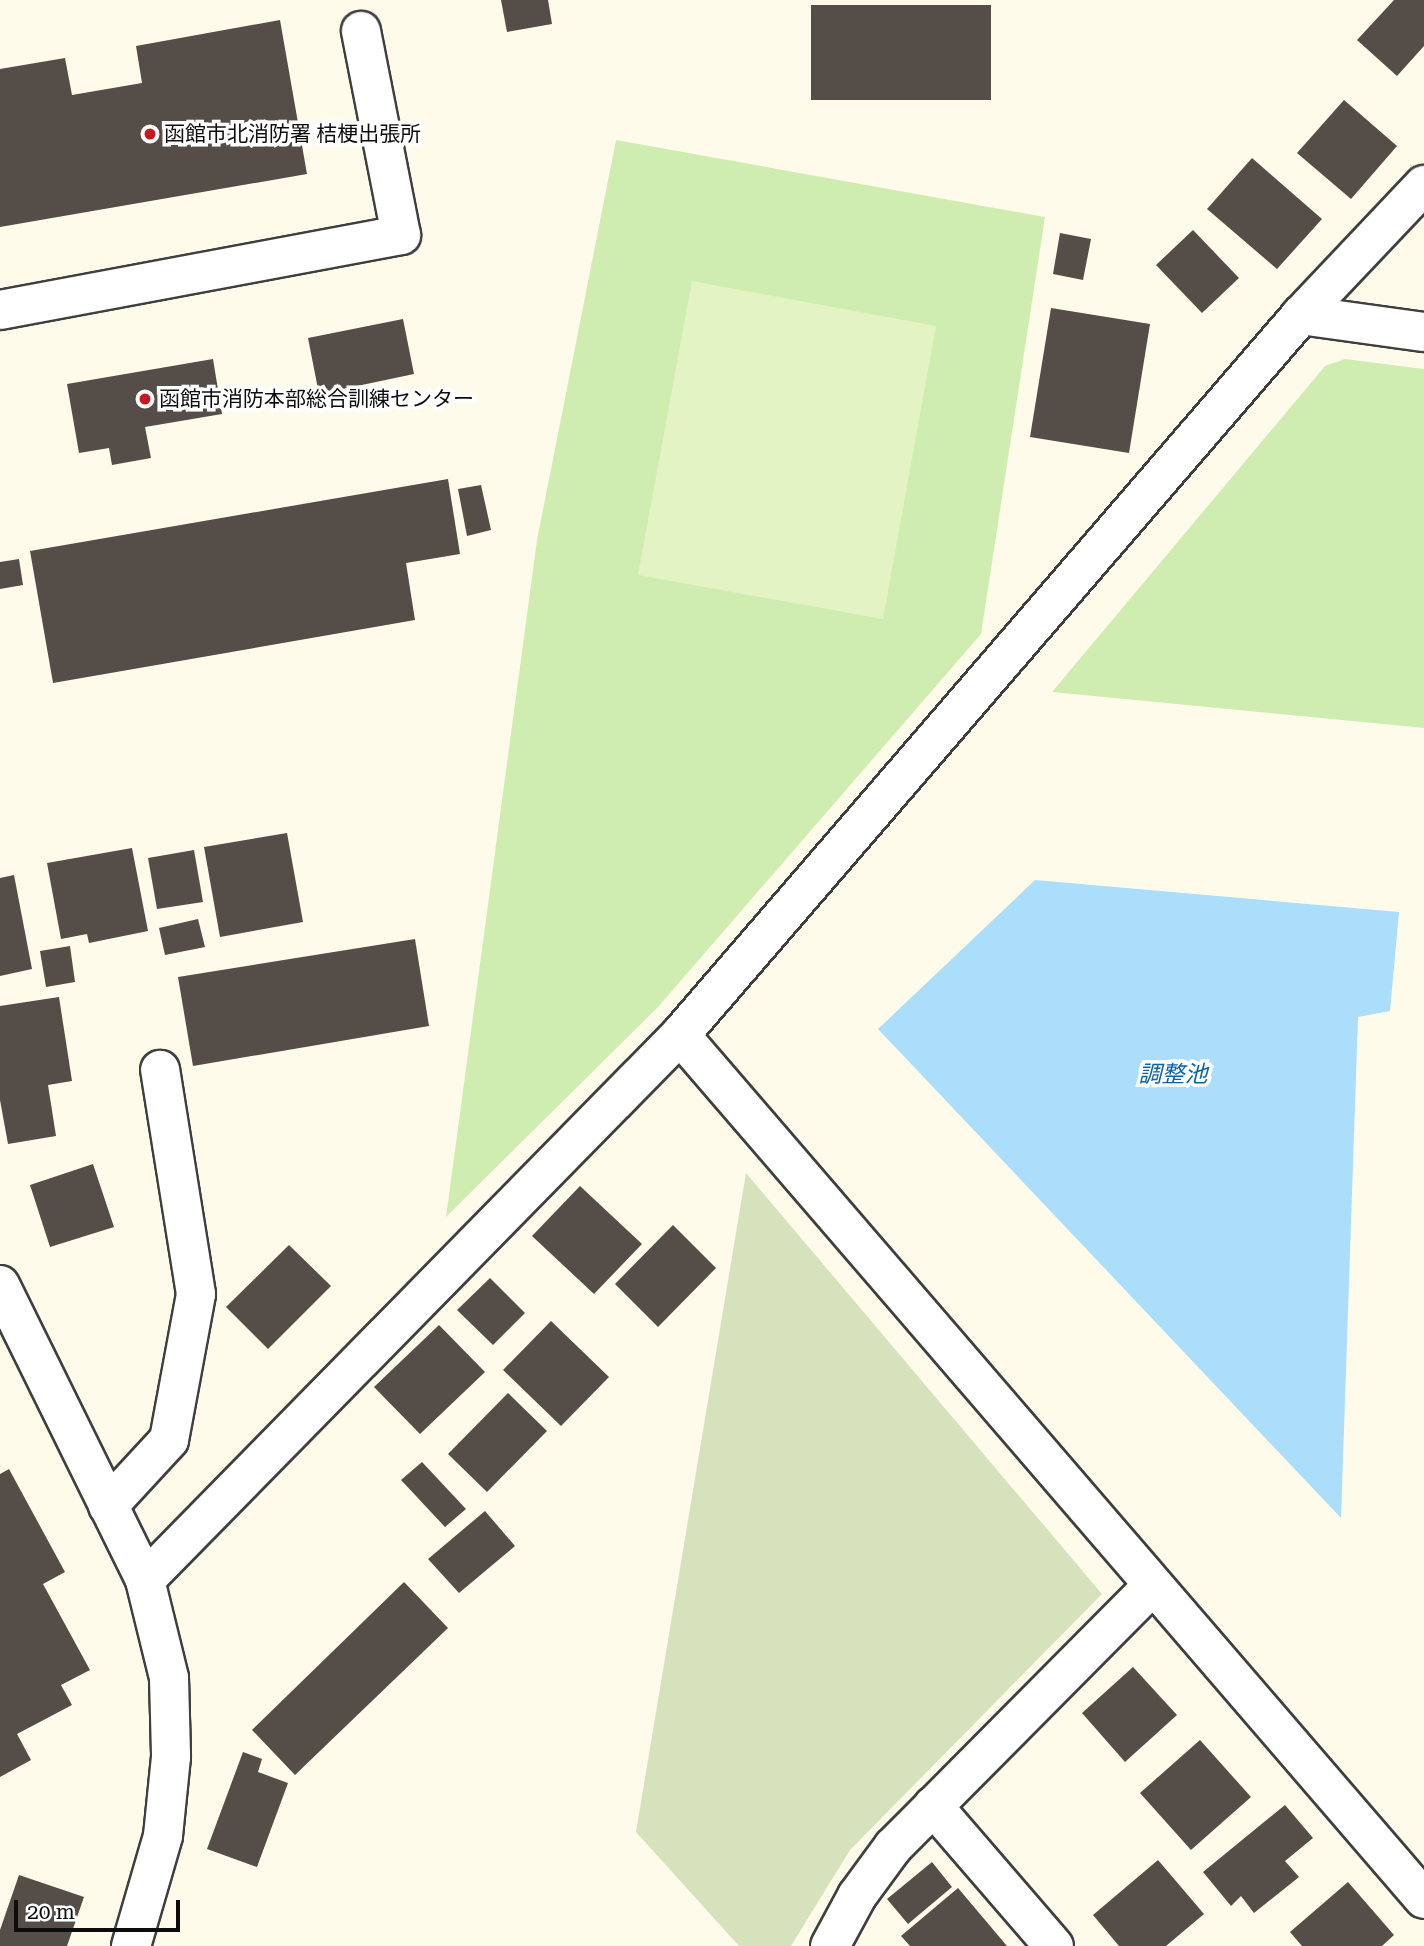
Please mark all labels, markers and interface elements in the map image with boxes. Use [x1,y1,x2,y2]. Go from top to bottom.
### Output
place label: 函館市北消防署 桔梗出張所 [164,121,421,147]
marker: 函館市北消防署 桔梗出張所 [142,126,158,142]
place label: 函館市消防本部総合訓練センター [159,386,474,412]
marker: 函館市消防本部総合訓練センター [137,391,153,407]
water label: 調整池 [1139,1061,1207,1089]
scale bar [18,1886,184,1930]
text: 20 m [27,1900,75,1924]

